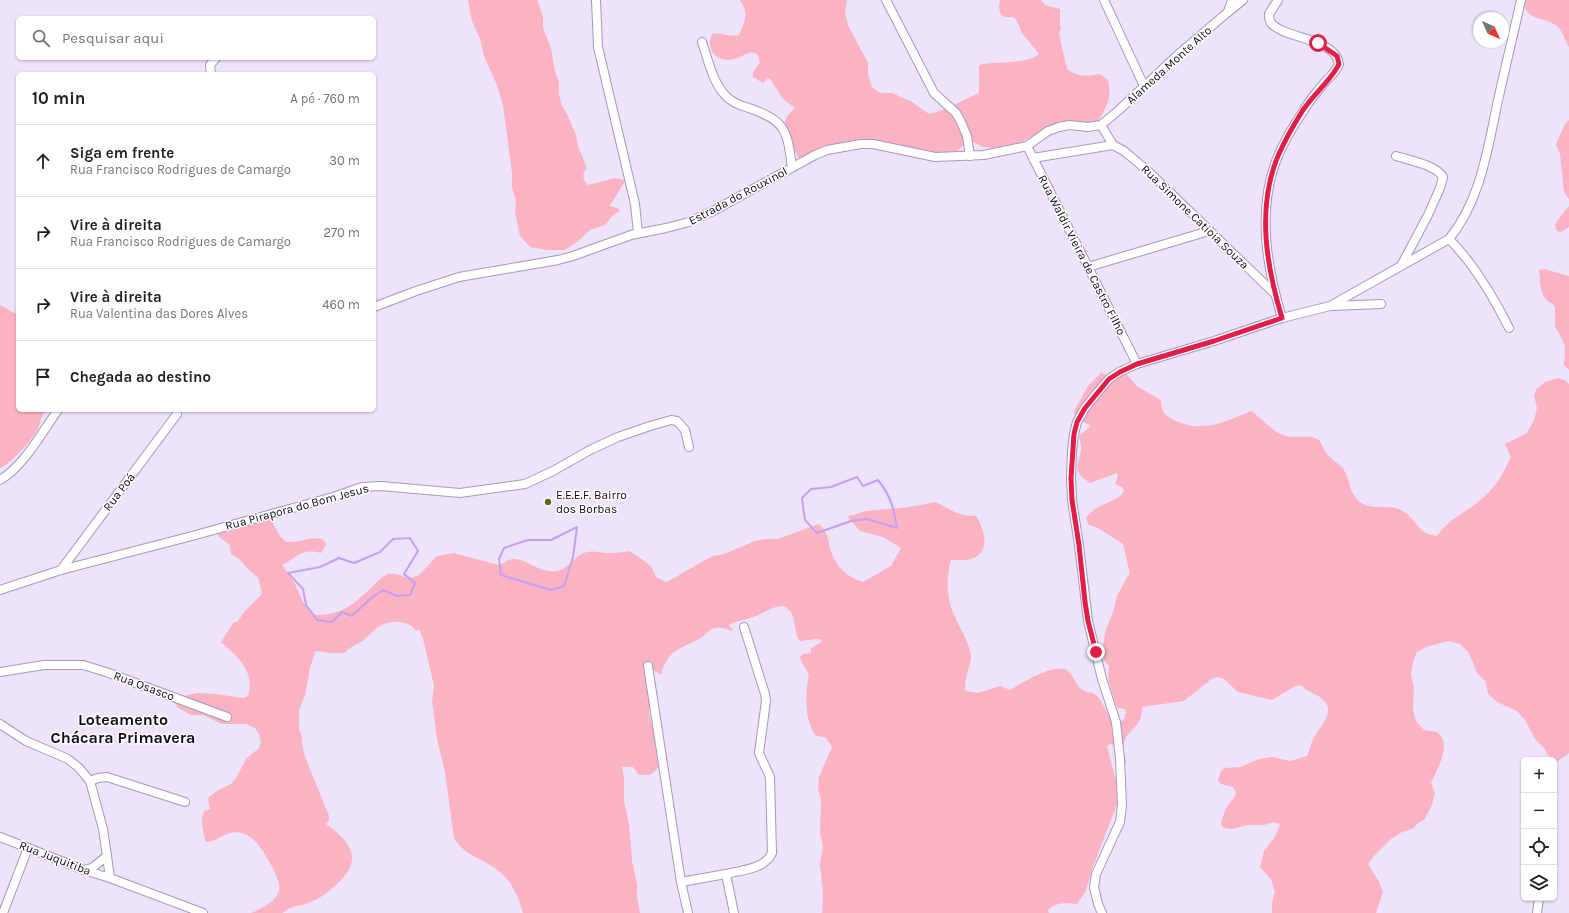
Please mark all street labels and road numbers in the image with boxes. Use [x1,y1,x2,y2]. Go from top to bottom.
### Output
street label: Alameda Monte Alto [1124,23,1214,107]
street label: Rua Simone Catioia Souza [1138,162,1252,272]
street label: Estrada do Rouxinol [686,164,790,228]
street label: Rua Waldir Vieira de Castro Filho [1035,173,1129,337]
street label: Rua Poá [100,470,138,514]
street label: Rua Pirapora do Bom Jesus [224,481,370,533]
street label: Rua Osasco [112,669,176,703]
street label: Rua Juquitiba [17,838,93,878]

